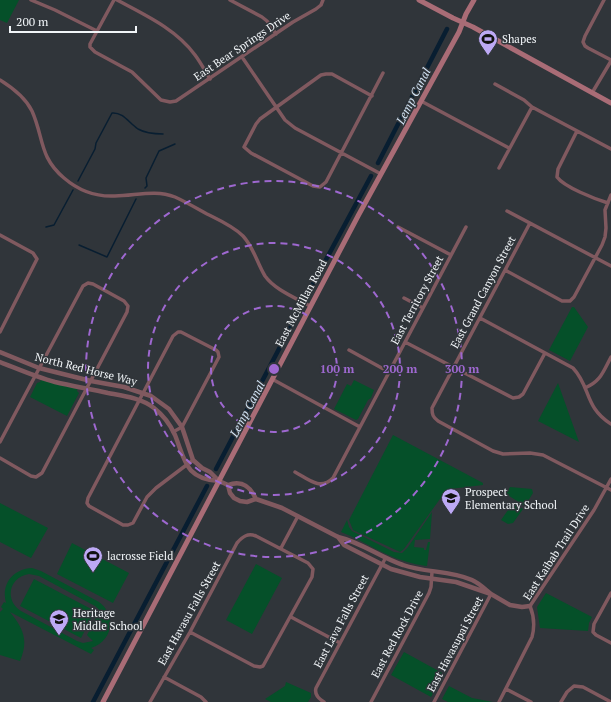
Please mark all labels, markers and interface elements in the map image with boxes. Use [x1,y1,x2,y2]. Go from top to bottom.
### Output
scale bar [10,8,136,34]
street label: East Bear Springs Drive [191,8,294,84]
text: 200 m [16,14,49,29]
sports icon: Shapes [477,28,499,56]
place label: Shapes [502,32,537,46]
water label: Lemp Canal [392,65,434,128]
street label: East Grand Canyon Street [447,233,519,351]
street label: East Territory Street [388,253,446,347]
street label: East McMillan Road [272,257,330,349]
street label: North Red Horse Way [34,350,139,389]
text: 100 m [320,361,354,376]
text: 200 m [383,361,417,376]
text: 300 m [445,361,479,376]
centre of rings [267,362,281,376]
water label: Lemp Canal [226,378,268,440]
place label: Prospect Elementary School [465,485,557,512]
school or university icon: Prospect Elementary School [440,487,462,515]
street label: East Kaibab Trail Drive [520,501,592,603]
sports icon: lacrosse Field [82,545,104,573]
place label: lacrosse Field [107,549,173,563]
street label: East Havasu Falls Street [155,558,223,668]
street label: East Lava Falls Street [310,572,372,670]
street label: East Red Rock Drive [368,587,426,680]
street label: East Havasupai Street [424,594,486,694]
place label: Heritage Middle School [73,606,143,633]
school or university icon: Heritage Middle School [48,608,70,636]

